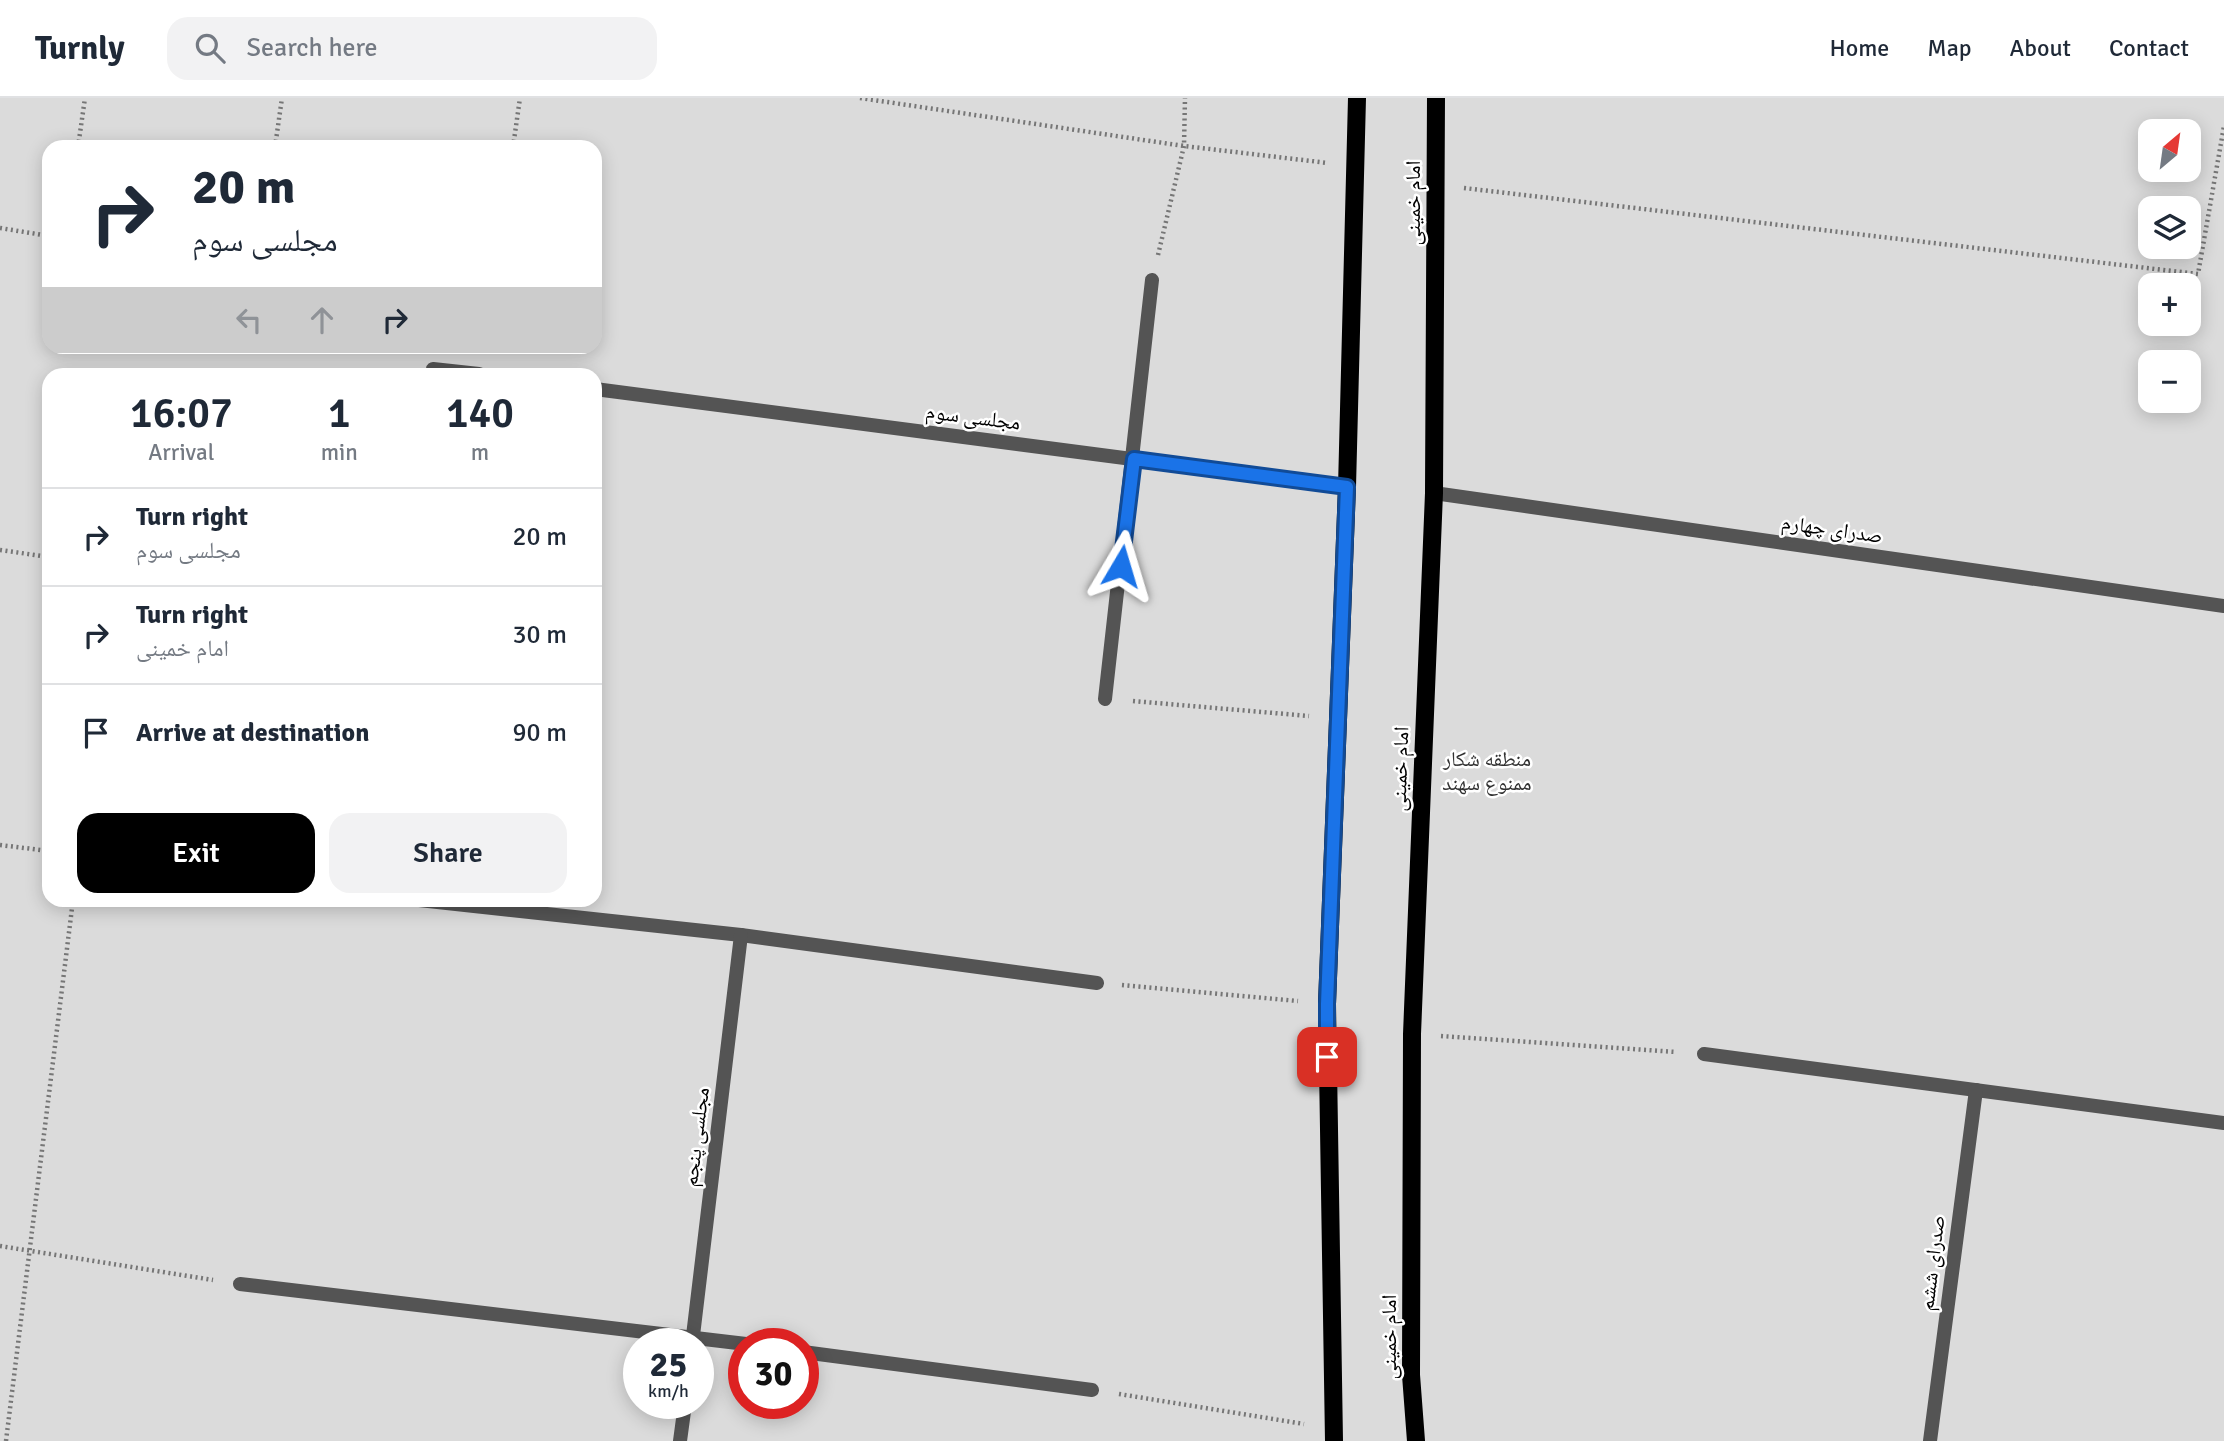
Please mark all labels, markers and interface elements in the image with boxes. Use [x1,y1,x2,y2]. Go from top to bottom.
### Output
search box [167,17,657,80]
text: Turnly [35,28,125,69]
icon: search [191,29,229,67]
text: Search here [247,32,378,64]
text: Home [1829,33,1889,63]
text: Map [1927,33,1972,63]
text: About [2010,33,2071,63]
text: Contact [2109,33,2189,63]
north arrow [2138,119,2202,182]
map controls [2138,119,2201,413]
text: 20 m [192,157,295,217]
street label: امام خمینی [1400,161,1427,245]
icon: right [77,168,168,259]
button: layers [2138,196,2201,259]
text: مجلسی سوم [192,221,338,260]
button: + [2138,273,2201,336]
icon: left [230,301,268,339]
icon: ahead [303,301,341,339]
icon: right [376,301,414,339]
button: − [2138,350,2201,413]
text: 16:07 [130,388,233,439]
text: 1 [328,388,351,439]
text: 140 [446,388,514,439]
street label: مجلسی سوم [924,398,1022,437]
text: Arrival [148,438,214,467]
text: min [321,438,358,467]
text: m [471,438,489,467]
text: Turn right [136,501,248,533]
street label: صدرای چهارم [1779,509,1884,550]
icon: right [77,518,115,556]
text: 20 m [512,521,567,553]
position arrow [1084,529,1158,603]
text: مجلسی سوم [136,536,241,565]
text: Turn right [136,599,248,631]
icon: right [77,616,115,654]
text: 30 m [512,619,567,651]
text: امام خمینی [136,634,229,663]
icon: arrive [77,714,115,752]
text: Arrive at destination [136,717,369,749]
text: 90 m [512,717,567,749]
street label: امام خمینی [1386,726,1415,812]
park label: منطقه شکار ممنوع سهند [1442,746,1532,796]
button: Exit [77,813,315,893]
button: Share [329,813,567,893]
pin [1297,1027,1357,1087]
icon: arrive [1308,1038,1346,1076]
street label: مجلسی پنجم [677,1086,716,1188]
street label: صدرای ششم [1913,1214,1952,1312]
street label: امام خمینی [1376,1295,1403,1379]
speed limit sign: 30 [728,1328,819,1419]
text: 25 [650,1343,687,1386]
text: km/h [648,1380,689,1402]

